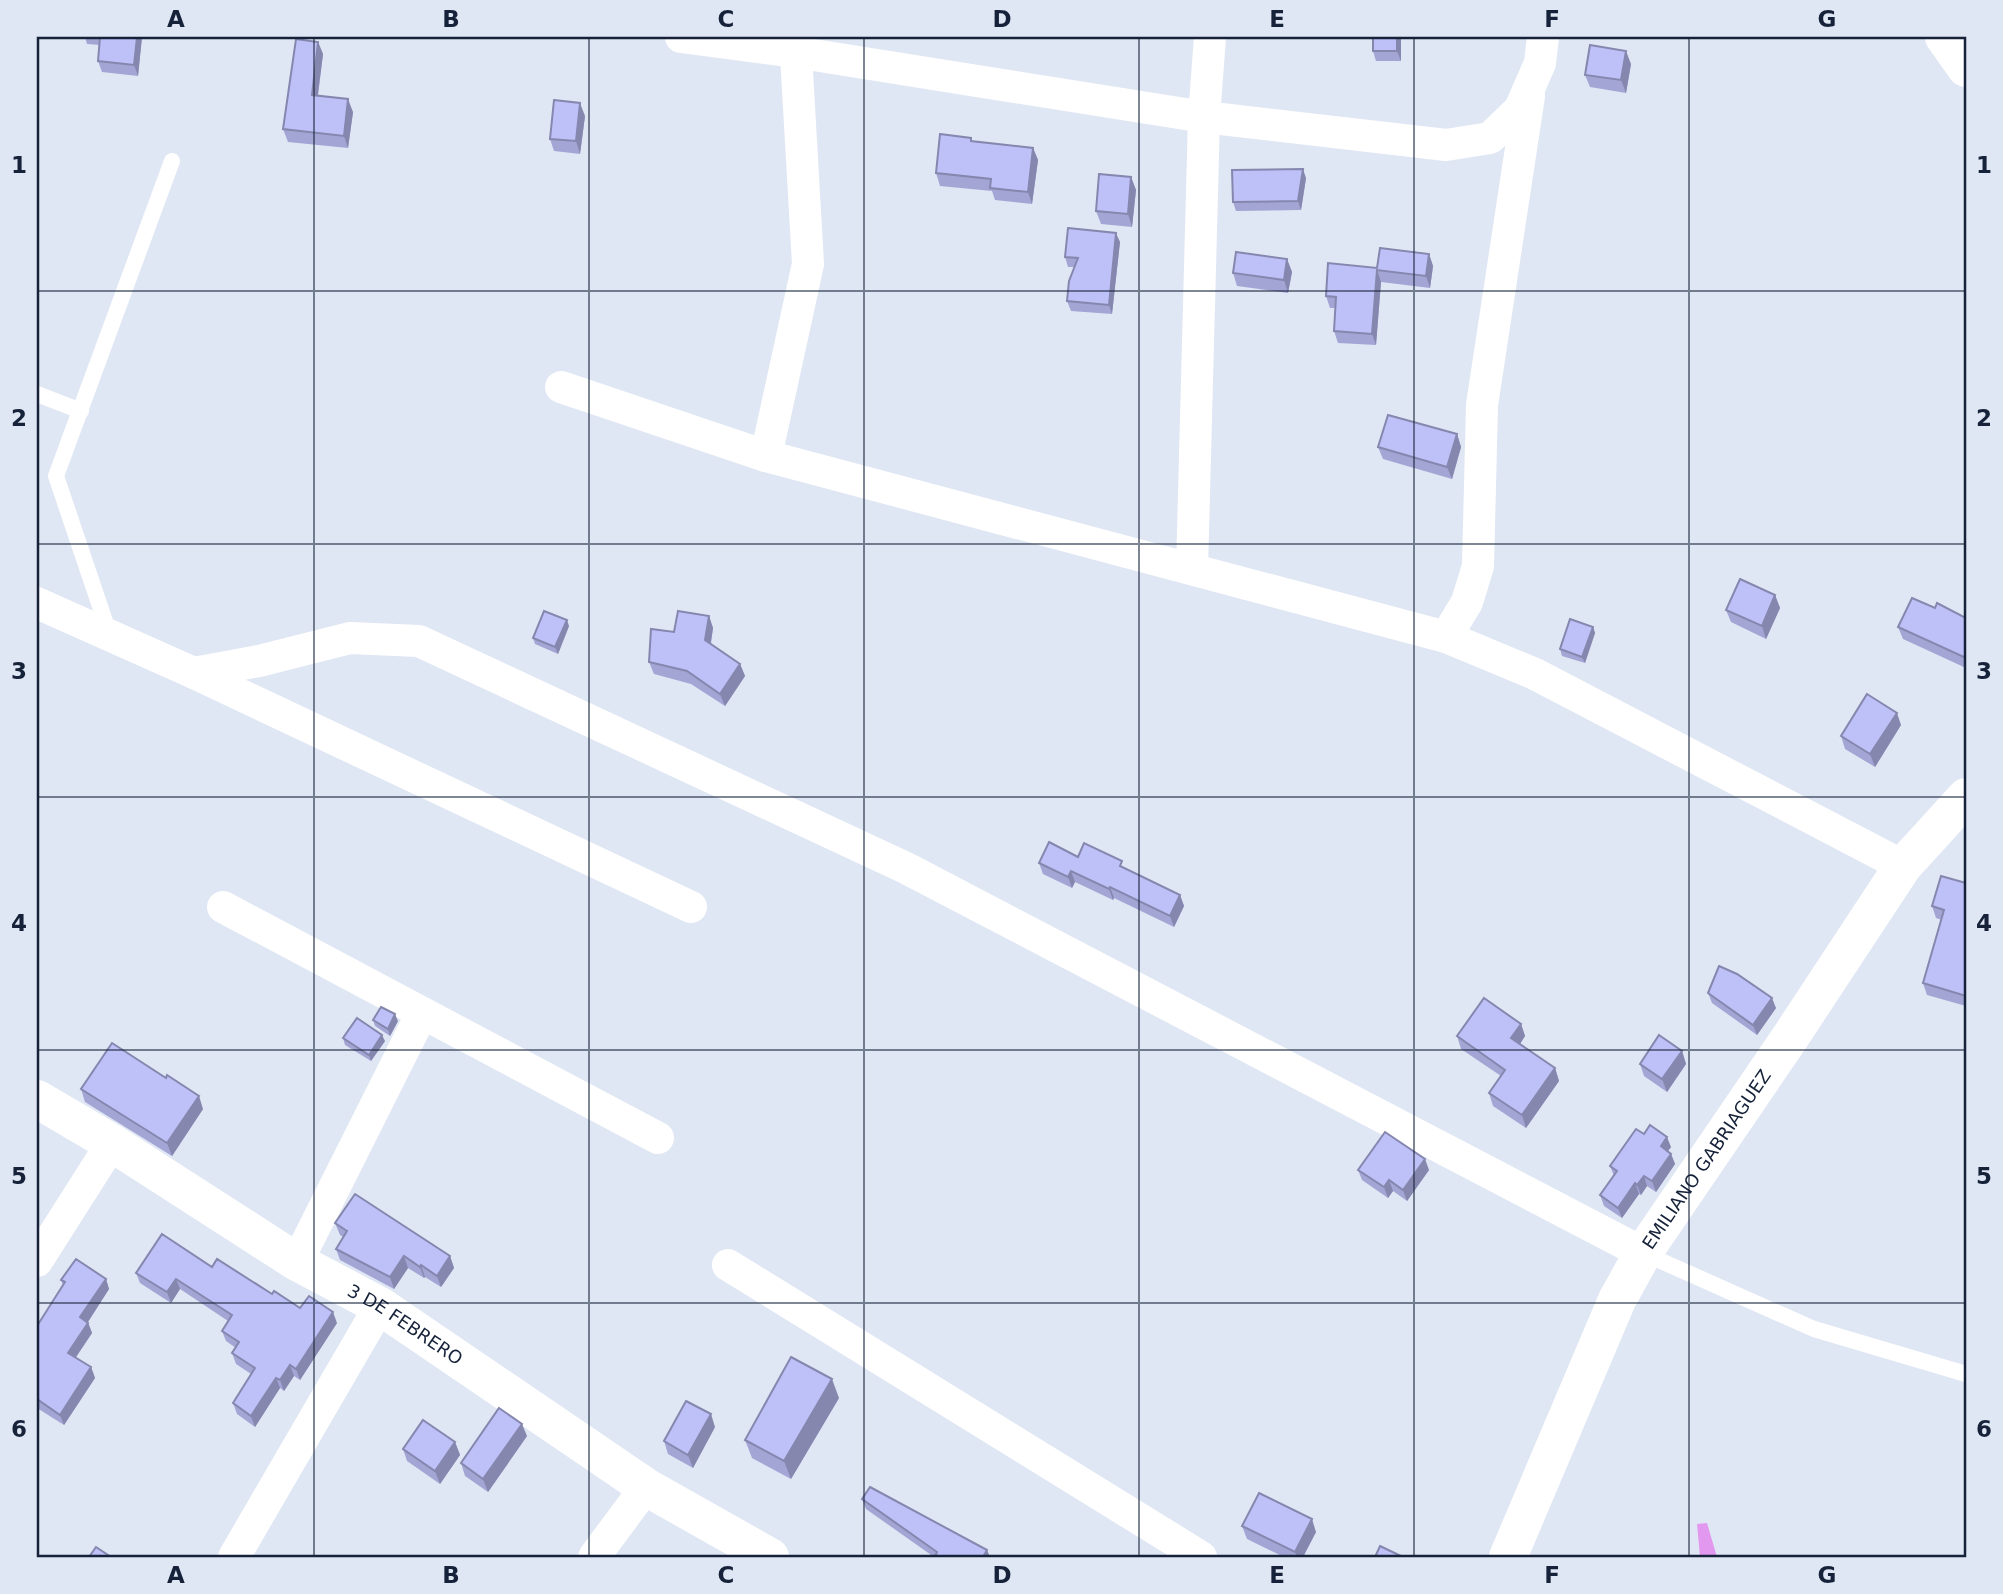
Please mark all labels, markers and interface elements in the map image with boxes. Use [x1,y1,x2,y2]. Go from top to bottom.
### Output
text: A [167,6,185,32]
text: B [442,6,460,32]
text: C [718,6,734,32]
text: D [992,6,1012,32]
text: E [1269,6,1285,32]
text: F [1544,6,1560,32]
text: G [1818,6,1836,32]
text: 1 [11,152,27,178]
text: 1 [1976,152,1992,178]
text: 2 [11,405,27,431]
text: 2 [1976,405,1992,431]
text: 3 [11,658,27,684]
text: 3 [1976,658,1992,684]
text: 4 [11,910,27,936]
text: 4 [1976,910,1992,936]
street label: EMILIANO GABRIAGUEZ [1638,1066,1775,1253]
text: 5 [11,1163,27,1189]
text: 5 [1976,1163,1992,1189]
street label: 3 DE FEBRERO [344,1280,467,1369]
text: 6 [11,1416,27,1442]
text: 6 [1976,1416,1992,1442]
text: A [167,1562,185,1588]
text: B [442,1562,460,1588]
text: C [718,1562,734,1588]
text: D [992,1562,1012,1588]
text: E [1269,1562,1285,1588]
text: F [1544,1562,1560,1588]
text: G [1818,1562,1836,1588]

